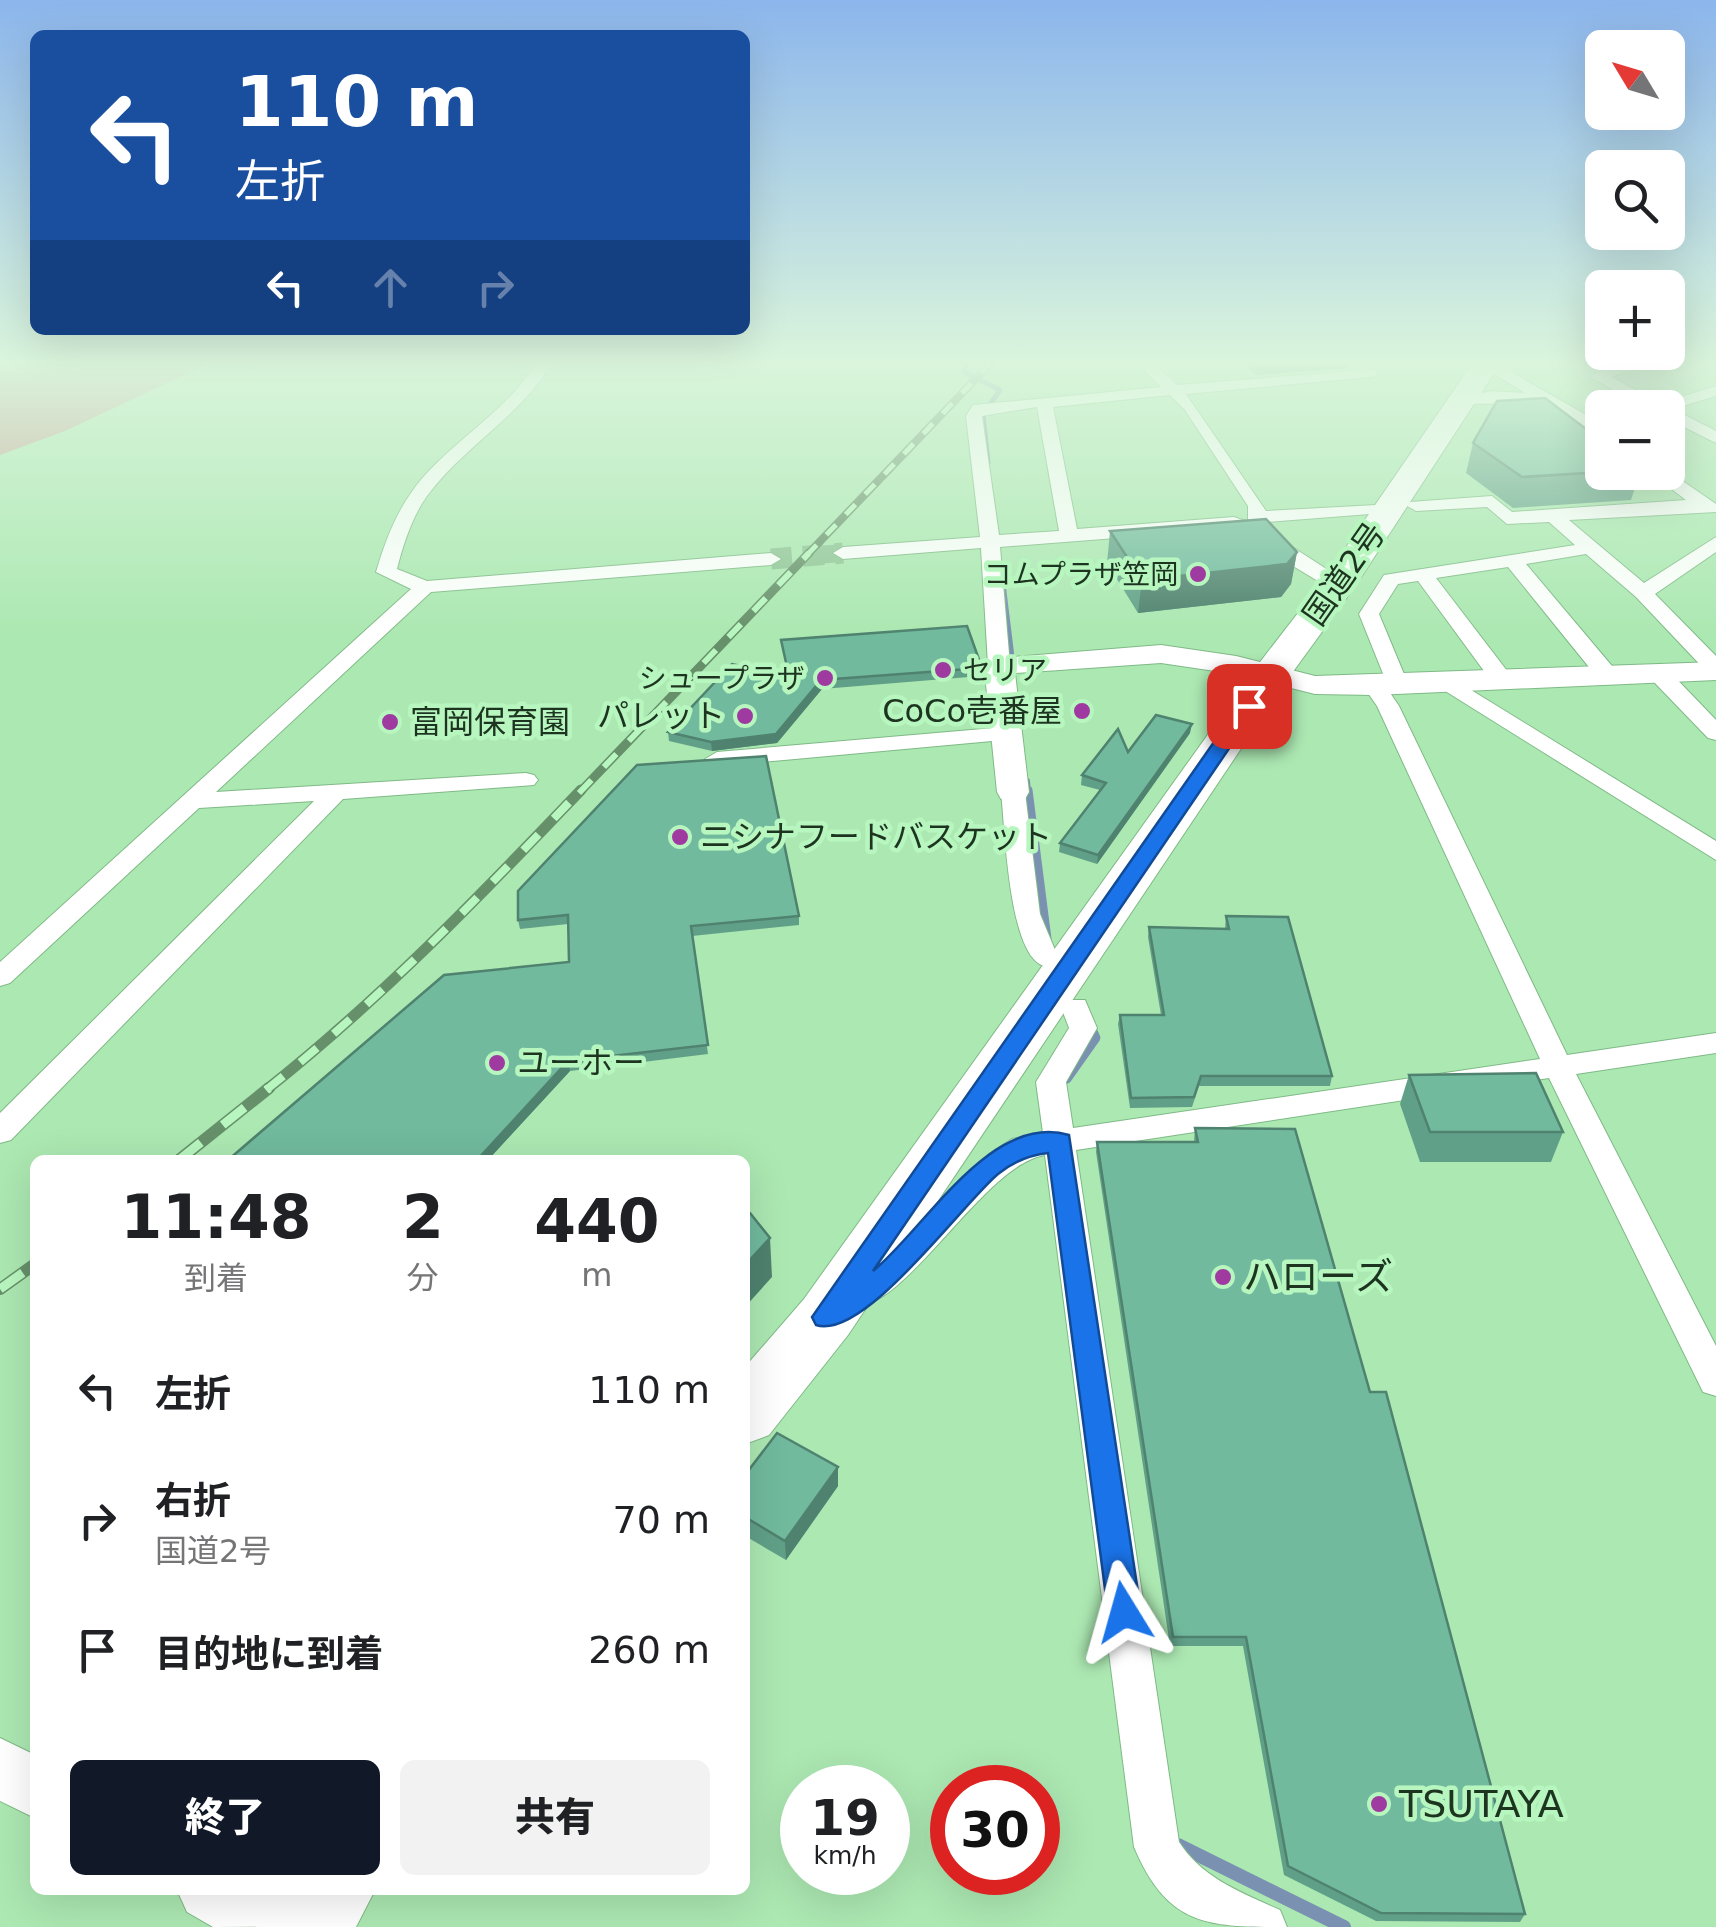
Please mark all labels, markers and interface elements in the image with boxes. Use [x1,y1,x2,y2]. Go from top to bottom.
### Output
north arrow [1585,30,1685,130]
map controls [1585,30,1685,490]
text: 110 m [235,61,478,143]
icon: left [70,70,200,200]
button: search [1585,150,1685,250]
text: 左折 [235,155,325,208]
icon: left [258,260,313,315]
icon: ahead [363,260,418,315]
icon: right [468,260,523,315]
button: + [1585,270,1685,370]
button: − [1585,390,1685,490]
street label: 国道2号 [1295,515,1393,633]
place label: コムプラザ笠岡 [984,558,1178,591]
marker: コムプラザ笠岡 [1187,563,1209,585]
place label: セリア [963,654,1047,687]
marker: セリア [932,659,954,681]
place label: シュープラザ [639,662,805,695]
pin [1207,664,1292,749]
marker: シュープラザ [814,667,836,689]
icon: arrive [1222,679,1277,734]
place label: CoCo壱番屋 [882,692,1062,730]
place label: パレット [597,697,725,735]
marker: CoCo壱番屋 [1071,700,1093,722]
place label: 富岡保育園 [410,703,570,741]
marker: パレット [734,705,756,727]
marker: 富岡保育園 [379,711,401,733]
place label: ニシナフードバスケット [700,818,1052,856]
marker: ニシナフードバスケット [669,826,691,848]
place label: ユーホー [517,1044,645,1082]
marker: ユーホー [486,1052,508,1074]
text: 11:48 [121,1182,312,1252]
text: 2 [402,1182,444,1252]
text: 440 [534,1186,660,1256]
place label: ハローズ [1243,1255,1393,1299]
text: m [581,1256,612,1294]
text: 到着 [184,1259,248,1297]
text: 分 [407,1259,439,1297]
marker: ハローズ [1212,1266,1234,1288]
icon: left [70,1363,125,1418]
text: 110 m [588,1368,710,1412]
text: 左折 [155,1372,231,1416]
text: 右折 [155,1479,231,1523]
icon: right [70,1493,125,1548]
text: 70 m [613,1498,710,1542]
text: 国道2号 [155,1532,271,1570]
position arrow [1072,1560,1176,1664]
icon: arrive [70,1623,125,1678]
text: 260 m [588,1628,710,1672]
text: 目的地に到着 [155,1632,383,1676]
button: 終了 [70,1760,380,1875]
button: 共有 [400,1760,710,1875]
speed limit sign: 30 [930,1765,1060,1895]
place label: TSUTAYA [1398,1782,1564,1826]
text: 19 [810,1789,880,1847]
marker: TSUTAYA [1368,1793,1390,1815]
text: km/h [813,1841,877,1870]

